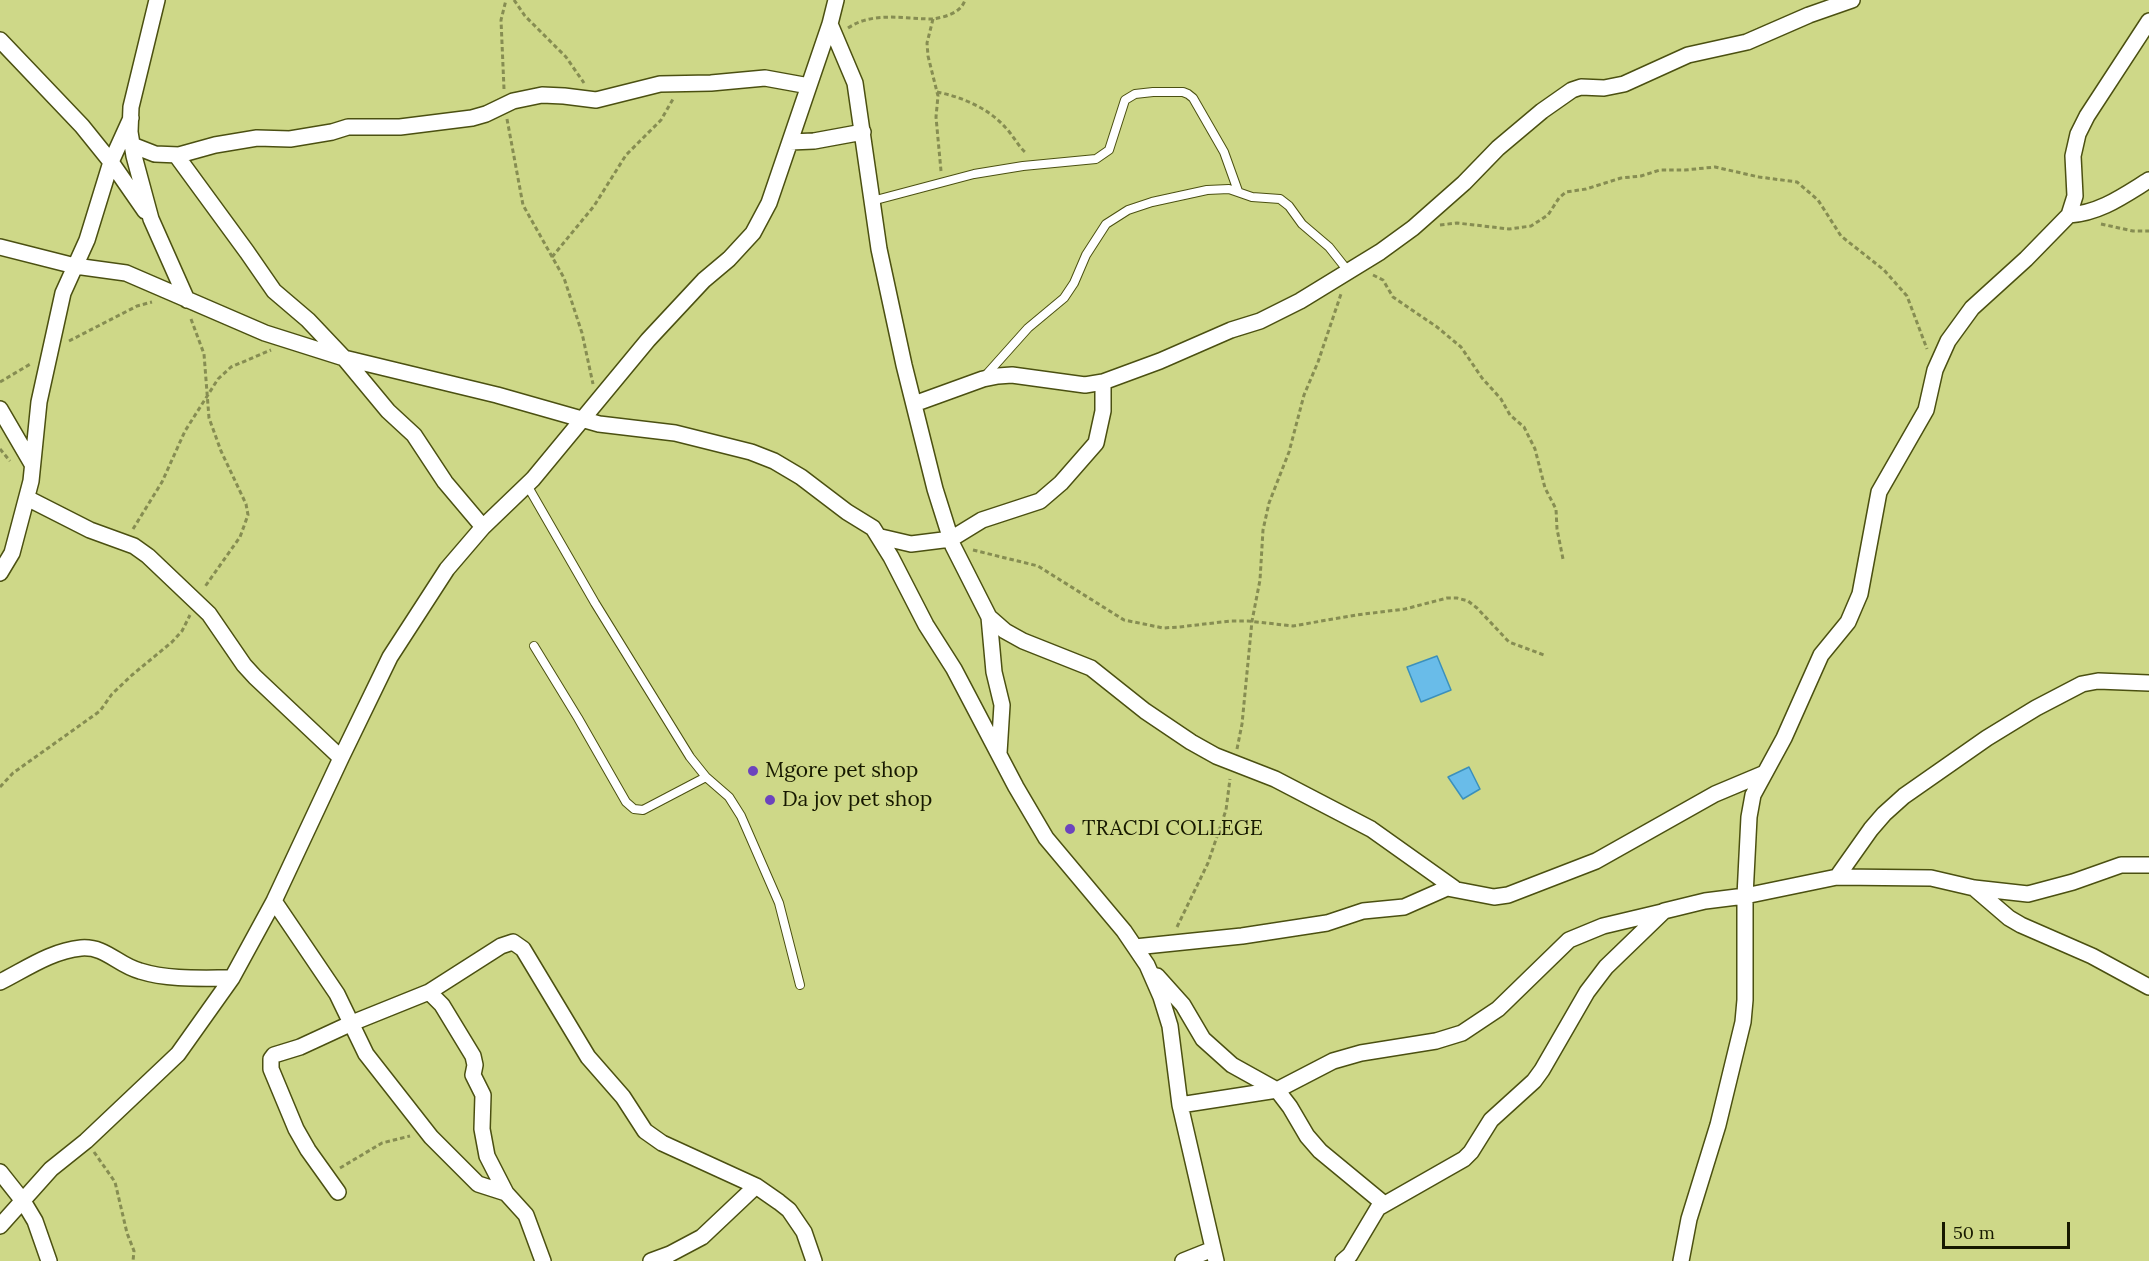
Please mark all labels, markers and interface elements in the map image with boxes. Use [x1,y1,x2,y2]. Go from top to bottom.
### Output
place label: Mgore pet shop [765,758,918,784]
marker: Mgore pet shop [746,764,760,778]
place label: Da jov pet shop [782,787,932,813]
marker: Da jov pet shop [763,793,777,807]
place label: TRACDI COLLEGE [1082,816,1263,842]
marker: TRACDI COLLEGE [1063,822,1077,836]
scale bar [1945,1210,2072,1248]
text: 50 m [1953,1221,1995,1244]

